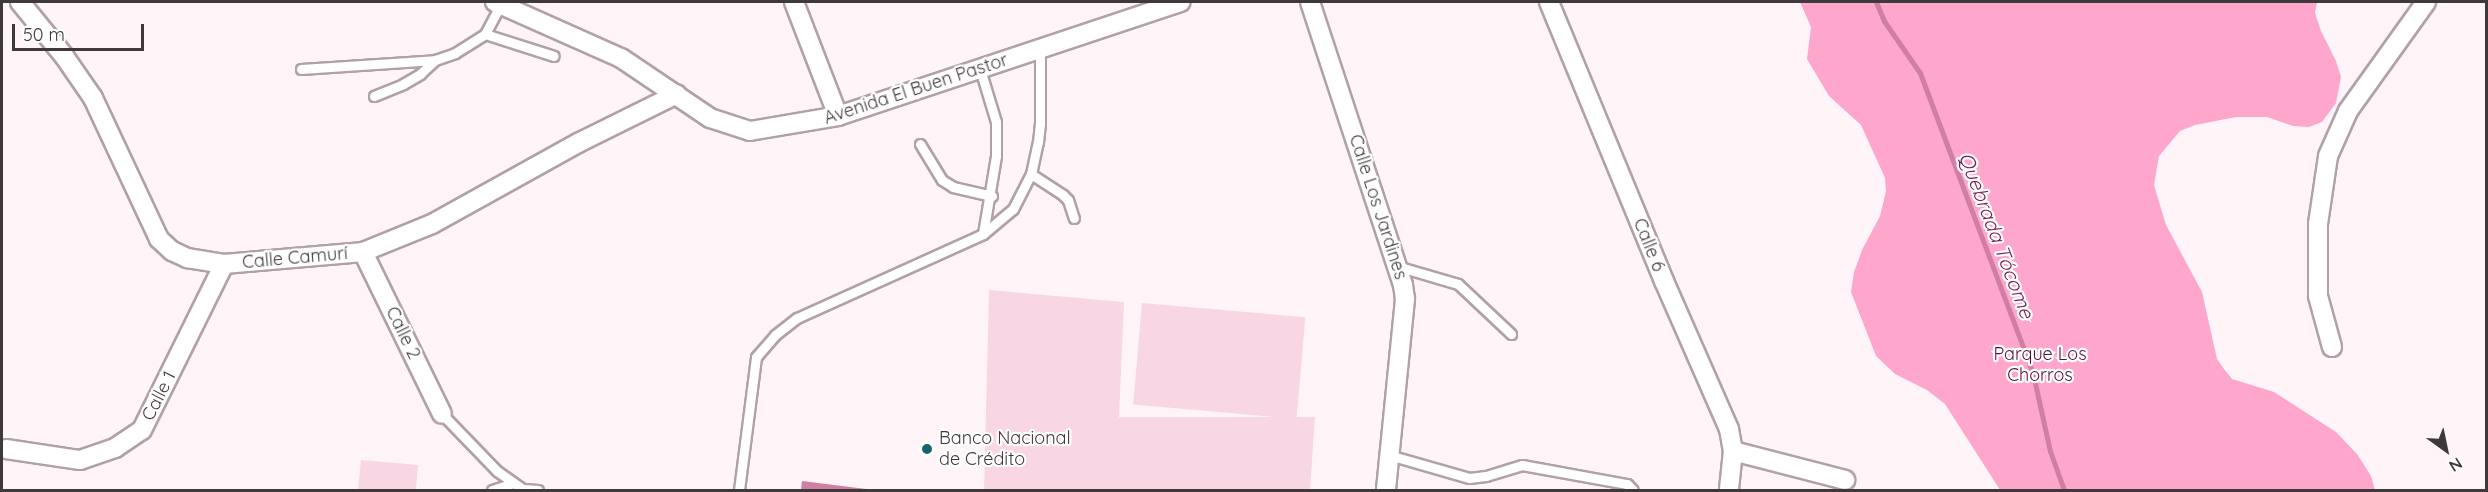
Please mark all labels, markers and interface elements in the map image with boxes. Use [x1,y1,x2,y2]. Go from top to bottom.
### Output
scale bar [15,12,147,50]
text: 50 m [23,23,65,46]
street label: Avenida El Buen Pastor [821,49,1011,129]
street label: Calle Los Jardines [1344,132,1412,282]
water label: Quebrada Tócome [1954,149,2040,321]
street label: Calle 6 [1629,215,1669,275]
street label: Calle Camurí [241,243,349,273]
street label: Calle 2 [381,303,425,363]
park label: Parque Los Chorros [1993,344,2087,386]
street label: Calle 1 [137,368,181,424]
north arrow [2416,420,2476,480]
place label: Banco Nacional de Crédito [939,428,1071,470]
marker: Banco Nacional de Crédito [920,442,934,456]
text: N [2445,454,2466,477]

